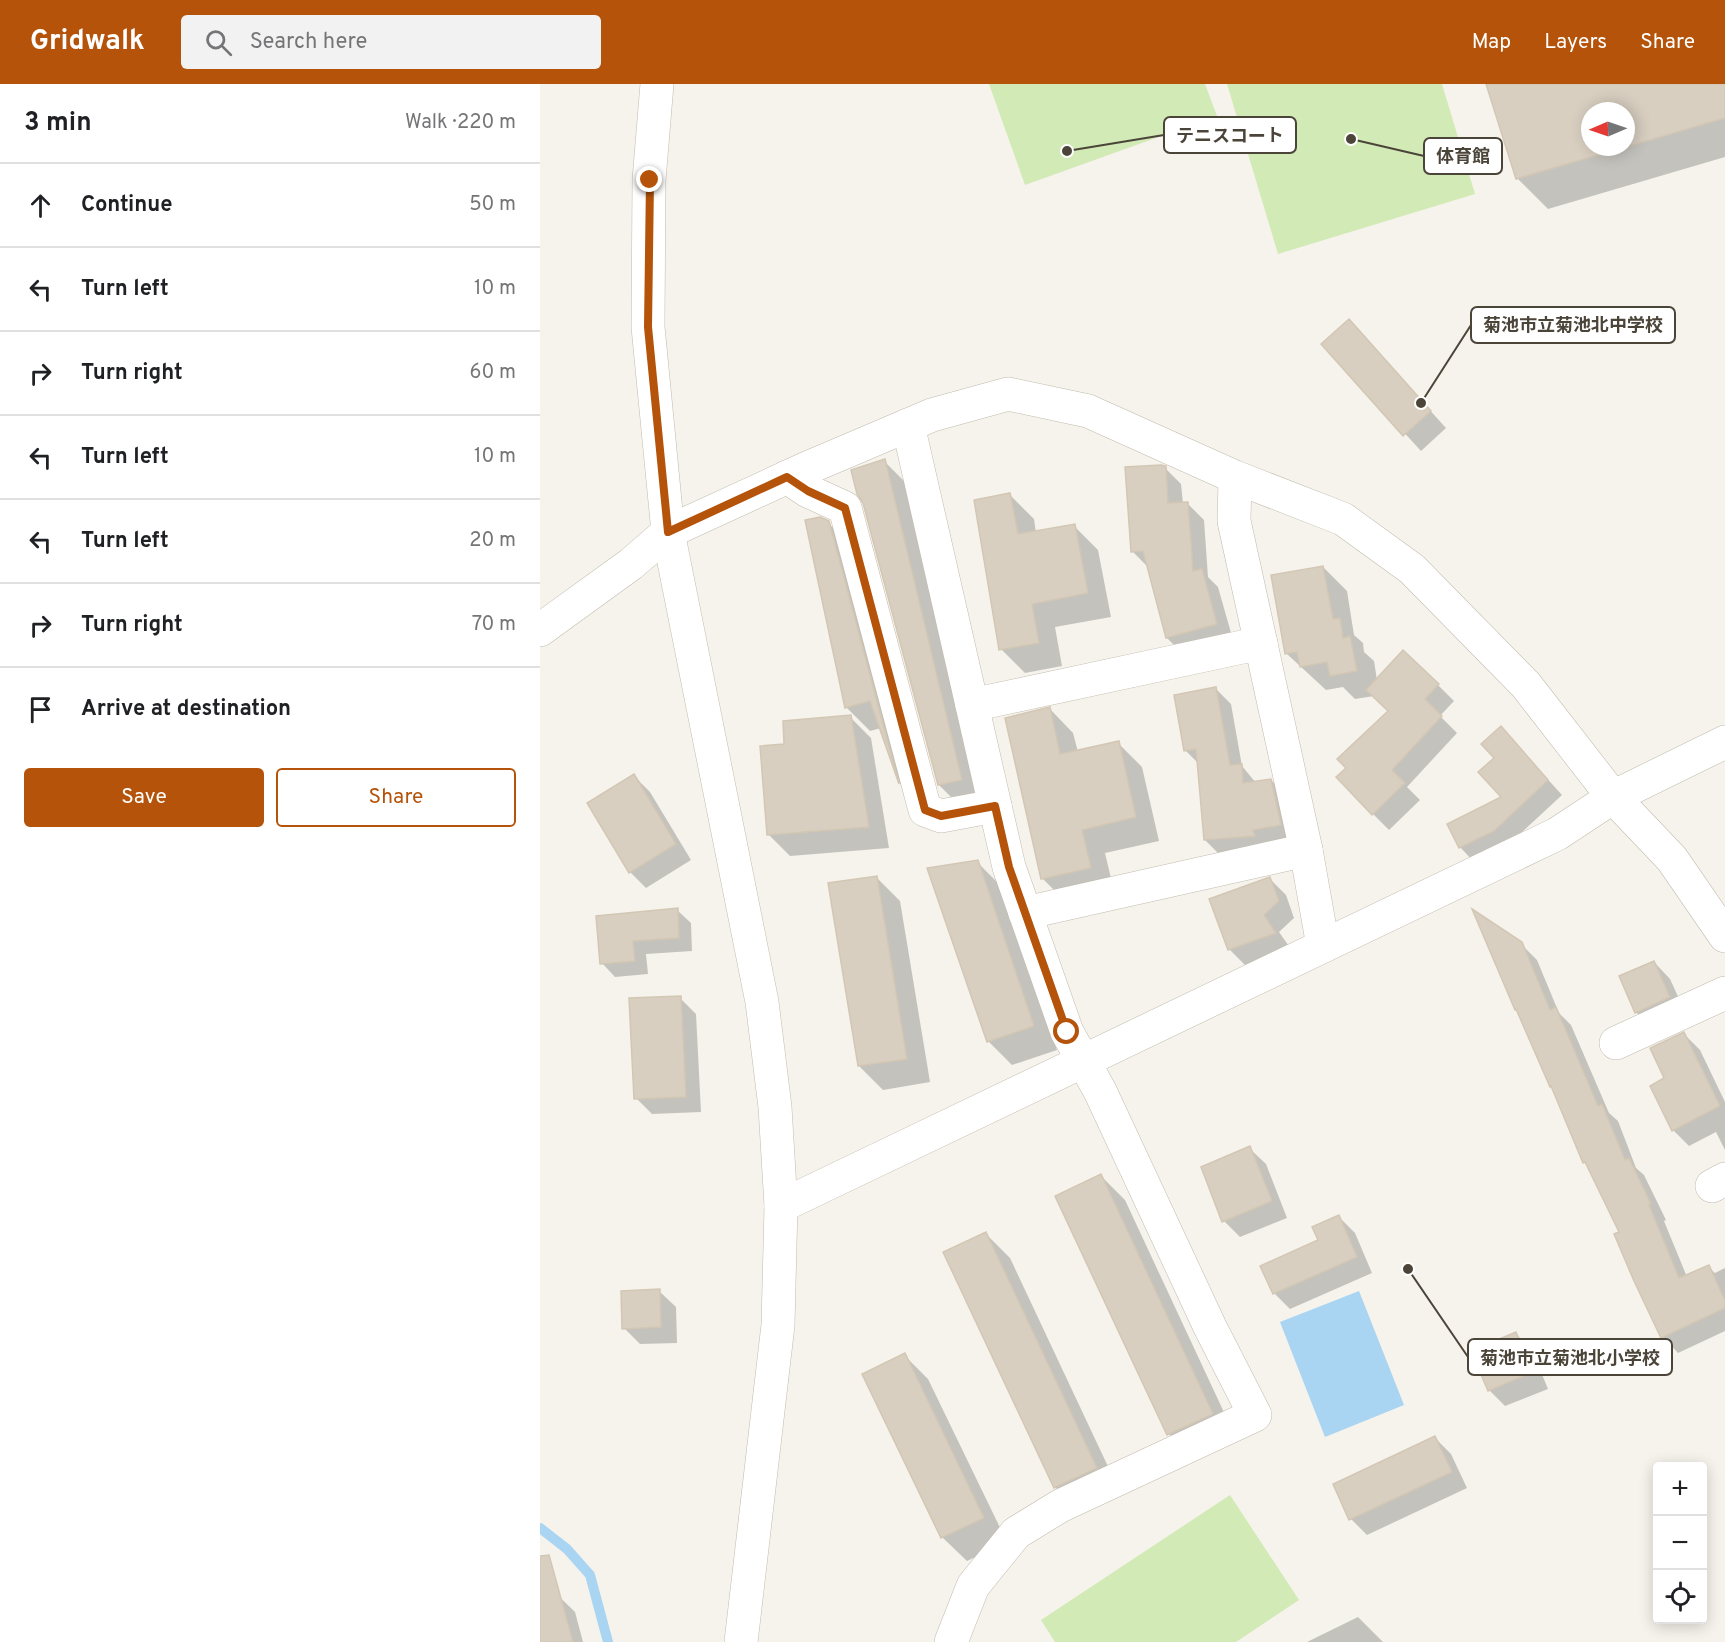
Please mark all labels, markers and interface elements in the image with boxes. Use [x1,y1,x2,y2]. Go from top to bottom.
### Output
search box [181,15,601,69]
text: Gridwalk [30,24,145,60]
icon: search [202,26,235,59]
text: Search here [250,29,367,56]
text: Map [1472,29,1511,56]
text: Layers [1544,29,1607,56]
text: Share [1640,29,1695,56]
north arrow [1581,102,1635,156]
text: 3 min [24,107,92,140]
text: Walk · 220 m [405,110,516,136]
callout: テニスコート [1164,117,1296,153]
text: テニスコート [1176,126,1284,149]
callout: 体育館 [1424,138,1502,174]
text: 体育館 [1436,146,1490,169]
route end [636,166,662,192]
icon: ahead [24,189,57,222]
text: Continue [81,192,172,219]
text: 50 m [469,192,516,218]
icon: left [24,273,57,306]
text: Turn left [81,276,169,303]
text: 10 m [474,276,516,302]
callout: 菊池市立菊池北中学校 [1471,307,1675,343]
text: 菊池市立菊池北中学校 [1483,315,1663,338]
icon: right [24,357,57,390]
text: Turn right [81,360,183,387]
text: 60 m [470,360,516,386]
icon: left [24,441,57,474]
text: Turn left [81,444,169,471]
text: 10 m [474,444,516,470]
icon: left [24,525,57,558]
text: Turn left [81,528,169,555]
text: 20 m [469,528,516,554]
icon: right [24,609,57,642]
text: Turn right [81,612,183,639]
text: 70 m [472,612,516,638]
icon: arrive [24,693,57,726]
text: Arrive at destination [81,696,291,723]
button: Save [24,768,264,827]
button: Share [276,768,516,827]
route start [1053,1018,1079,1044]
callout: 菊池市立菊池北小学校 [1468,1339,1672,1375]
text: 菊池市立菊池北小学校 [1480,1348,1660,1371]
map controls [1653,1462,1707,1624]
button: + [1653,1462,1707,1516]
button: − [1653,1516,1707,1570]
button: locate [1653,1570,1707,1624]

